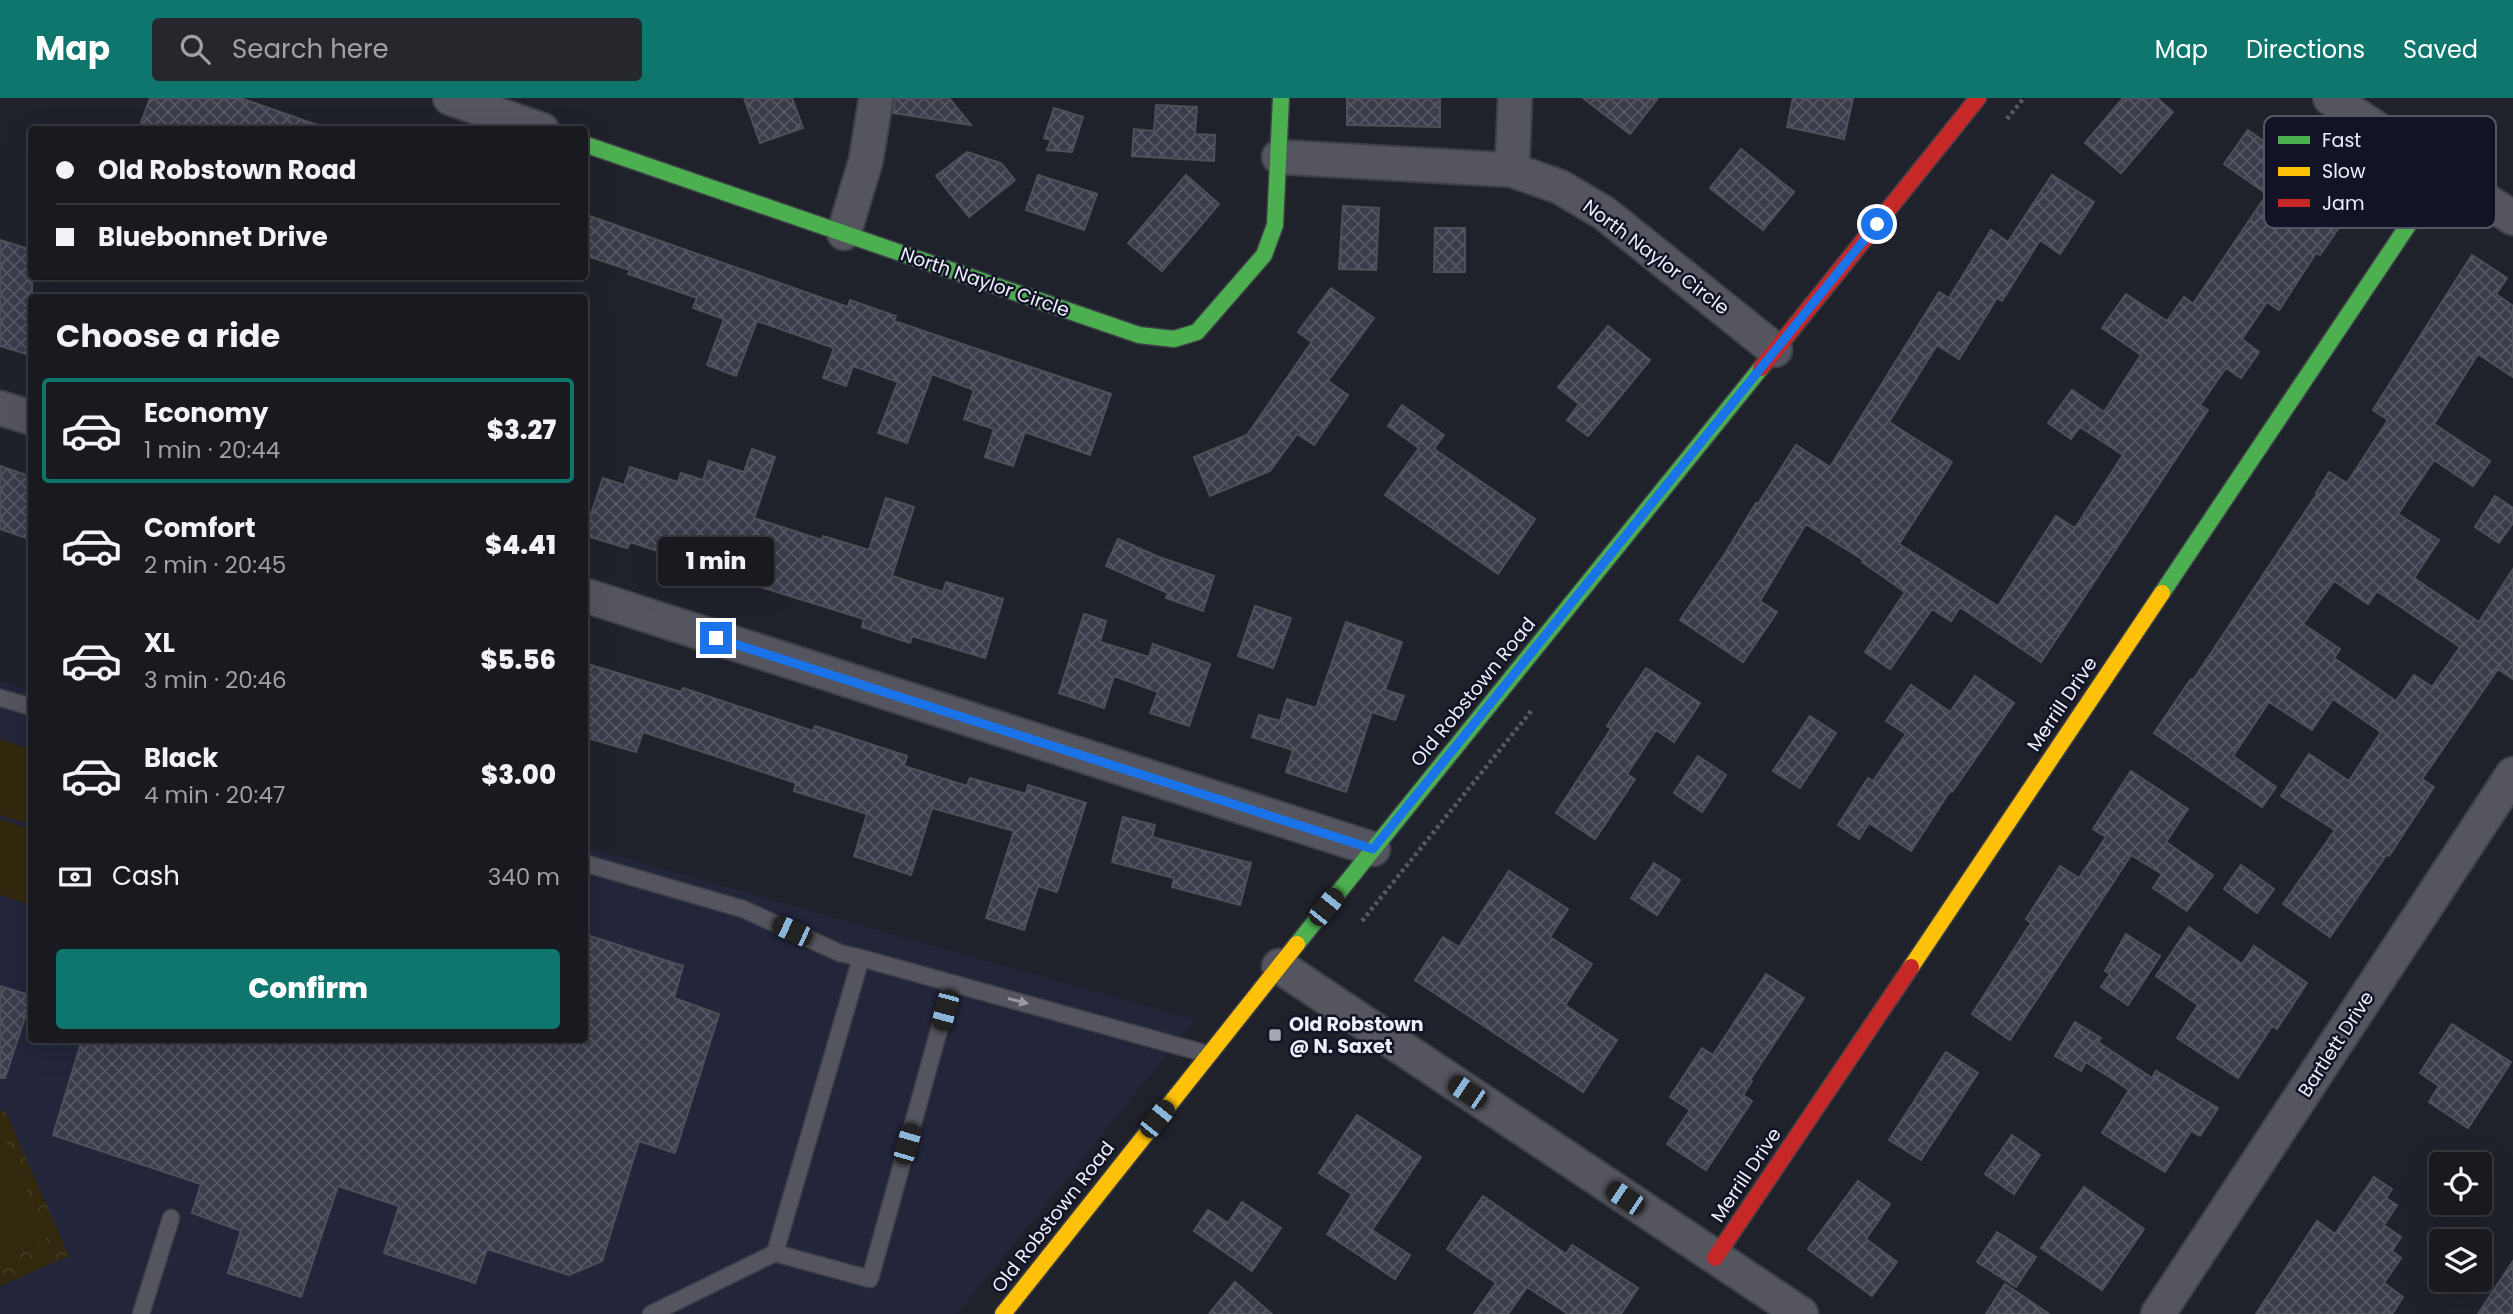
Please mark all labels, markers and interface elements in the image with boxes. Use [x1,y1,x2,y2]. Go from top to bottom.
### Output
search box [152,18,642,81]
text: Map [35,25,110,72]
icon: search [176,30,214,68]
text: Search here [232,31,389,67]
text: Map [2155,33,2208,66]
text: Directions [2246,33,2365,66]
text: Saved [2403,33,2478,66]
legend [2264,116,2496,228]
text: Fast [2322,127,2361,154]
text: Old Robstown Road [98,152,356,188]
text: Slow [2322,158,2366,185]
text: Jam [2322,190,2364,217]
street label: North Naylor Circle [1577,193,1735,321]
route start [1861,208,1893,240]
text: Bluebonnet Drive [98,219,328,255]
street label: North Naylor Circle [897,240,1073,324]
text: Choose a ride [56,313,280,358]
text: Economy [144,395,268,431]
icon: car [60,399,123,462]
text: $3.27 [487,412,556,448]
text: 1 min · 20:44 [144,434,280,466]
text: Comfort [144,510,256,546]
icon: car [60,514,123,577]
text: $4.41 [485,527,556,563]
callout: 1 min [658,536,774,586]
text: 1 min [686,545,746,577]
text: 2 min · 20:45 [144,549,286,581]
street label: Old Robstown Road [1404,612,1542,772]
route end [700,622,732,654]
text: XL [144,625,175,661]
icon: car [60,629,123,692]
text: $5.56 [480,642,556,678]
street label: Merrill Drive [2020,651,2104,757]
text: 3 min · 20:46 [144,664,287,696]
text: Black [144,740,218,776]
icon: car [60,744,123,807]
text: $3.00 [481,757,556,793]
text: 4 min · 20:47 [144,779,285,811]
icon: cash [56,858,94,896]
text: Cash [112,858,180,894]
text: 340 m [488,861,560,893]
car [1305,884,1348,930]
car [769,913,816,949]
button: Confirm [56,949,560,1029]
street label: Bartlett Drive [2292,986,2380,1102]
car [930,987,961,1033]
one-way arrow [1008,997,1029,1007]
place label: Old Robstown @ N. Saxet [1289,1011,1424,1060]
marker: Old Robstown @ N. Saxet [1267,1027,1283,1043]
car [1444,1072,1491,1112]
car [1136,1096,1179,1142]
car [892,1121,923,1167]
street label: Merrill Drive [1704,1122,1788,1228]
street label: Old Robstown Road [985,1136,1121,1298]
map controls [2429,1152,2492,1292]
button: locate [2429,1152,2492,1215]
car [1602,1178,1649,1218]
button: layers [2429,1229,2492,1292]

